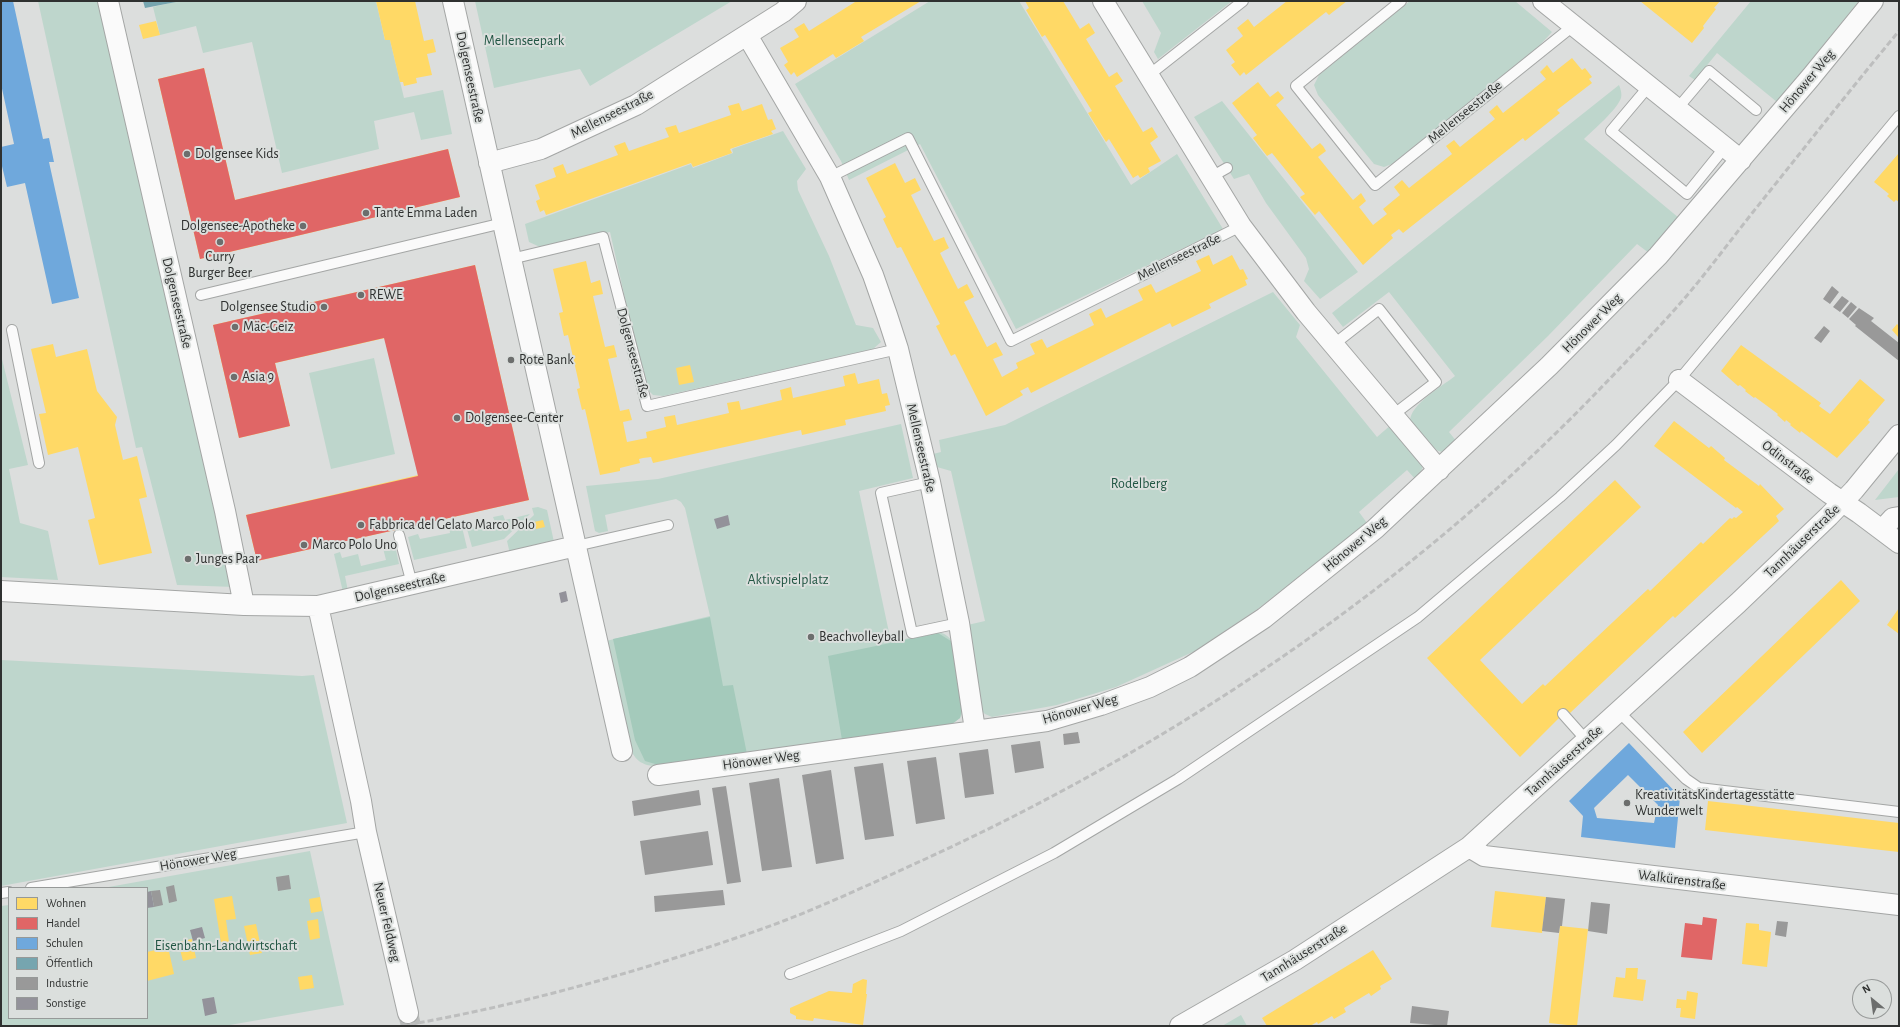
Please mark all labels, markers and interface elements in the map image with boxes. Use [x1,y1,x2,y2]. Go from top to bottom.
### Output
street label: Dolgenseestraße [452,30,488,124]
park label: Mellenseepark [484,33,564,49]
street label: Hönower Weg [1776,46,1838,116]
street label: Mellenseestraße [1425,77,1505,147]
street label: Mellenseestraße [568,86,656,142]
place label: Dolgensee Kids [195,146,279,162]
marker: Dolgensee Kids [182,149,192,159]
place label: Tante Emma Laden [374,205,477,221]
marker: Tante Emma Laden [361,208,371,218]
place label: Dolgensee-Apotheke [181,218,295,234]
marker: Dolgensee-Apotheke [298,221,308,231]
street label: Mellenseestraße [1135,230,1223,284]
marker: Curry Burger Beer [215,237,225,247]
place label: Curry Burger Beer [188,249,252,282]
street label: Dolgenseestraße [158,256,196,350]
place label: REWE [369,287,403,303]
marker: REWE [356,290,366,300]
street label: Hönower Weg [1559,290,1625,356]
place label: Dolgensee Studio [220,299,316,315]
marker: Dolgensee Studio [319,302,329,312]
street label: Dolgenseestraße [613,306,653,400]
place label: Mäc-Geiz [243,319,293,335]
marker: Mäc-Geiz [230,322,240,332]
place label: Rote Bank [519,352,574,368]
marker: Rote Bank [506,355,516,365]
place label: Asia 9 [242,369,274,385]
marker: Asia 9 [229,372,239,382]
street label: Mellenseestraße [903,402,939,494]
place label: Dolgensee-Center [465,410,563,426]
marker: Dolgensee-Center [452,413,462,423]
street label: Odinstraße [1758,437,1818,487]
park label: Rodelberg [1111,476,1167,492]
street label: Tannhäuserstraße [1761,501,1843,581]
street label: Hönower Weg [1320,513,1390,575]
place label: Fabbrica del Gelato Marco Polo [369,517,535,533]
marker: Fabbrica del Gelato Marco Polo [356,520,366,530]
place label: Marco Polo Uno [312,537,397,553]
marker: Marco Polo Uno [299,540,309,550]
place label: Junges Paar [196,551,259,567]
marker: Junges Paar [183,554,193,564]
street label: Dolgenseestraße [353,568,447,606]
park label: Aktivspielplatz [747,572,829,588]
place label: Beachvolleyball [819,629,904,645]
marker: Beachvolleyball [806,632,816,642]
street label: Hönower Weg [1040,690,1120,728]
street label: Tannhäuserstraße [1522,722,1606,800]
street label: Hönower Weg [721,746,801,774]
place label: KreativitätsKindertagesstätte Wunderwelt [1635,787,1794,820]
marker: KreativitätsKindertagesstätte Wunderwelt [1622,798,1632,808]
street label: Hönower Weg [158,845,238,875]
street label: Walkürenstraße [1637,866,1727,894]
street label: Neuer Feldweg [370,881,404,963]
legend [8,887,148,1019]
text: Wohnen [46,897,86,909]
text: Handel [46,917,80,929]
street label: Tannhäuserstraße [1258,920,1350,986]
text: Schulen [46,937,83,949]
park label: Eisenbahn-Landwirtschaft [155,938,297,954]
text: Öffentlich [46,957,93,969]
text: Industrie [46,977,88,989]
north arrow [1852,979,1892,1019]
text: N [1860,982,1872,996]
text: Sonstige [46,997,86,1009]

